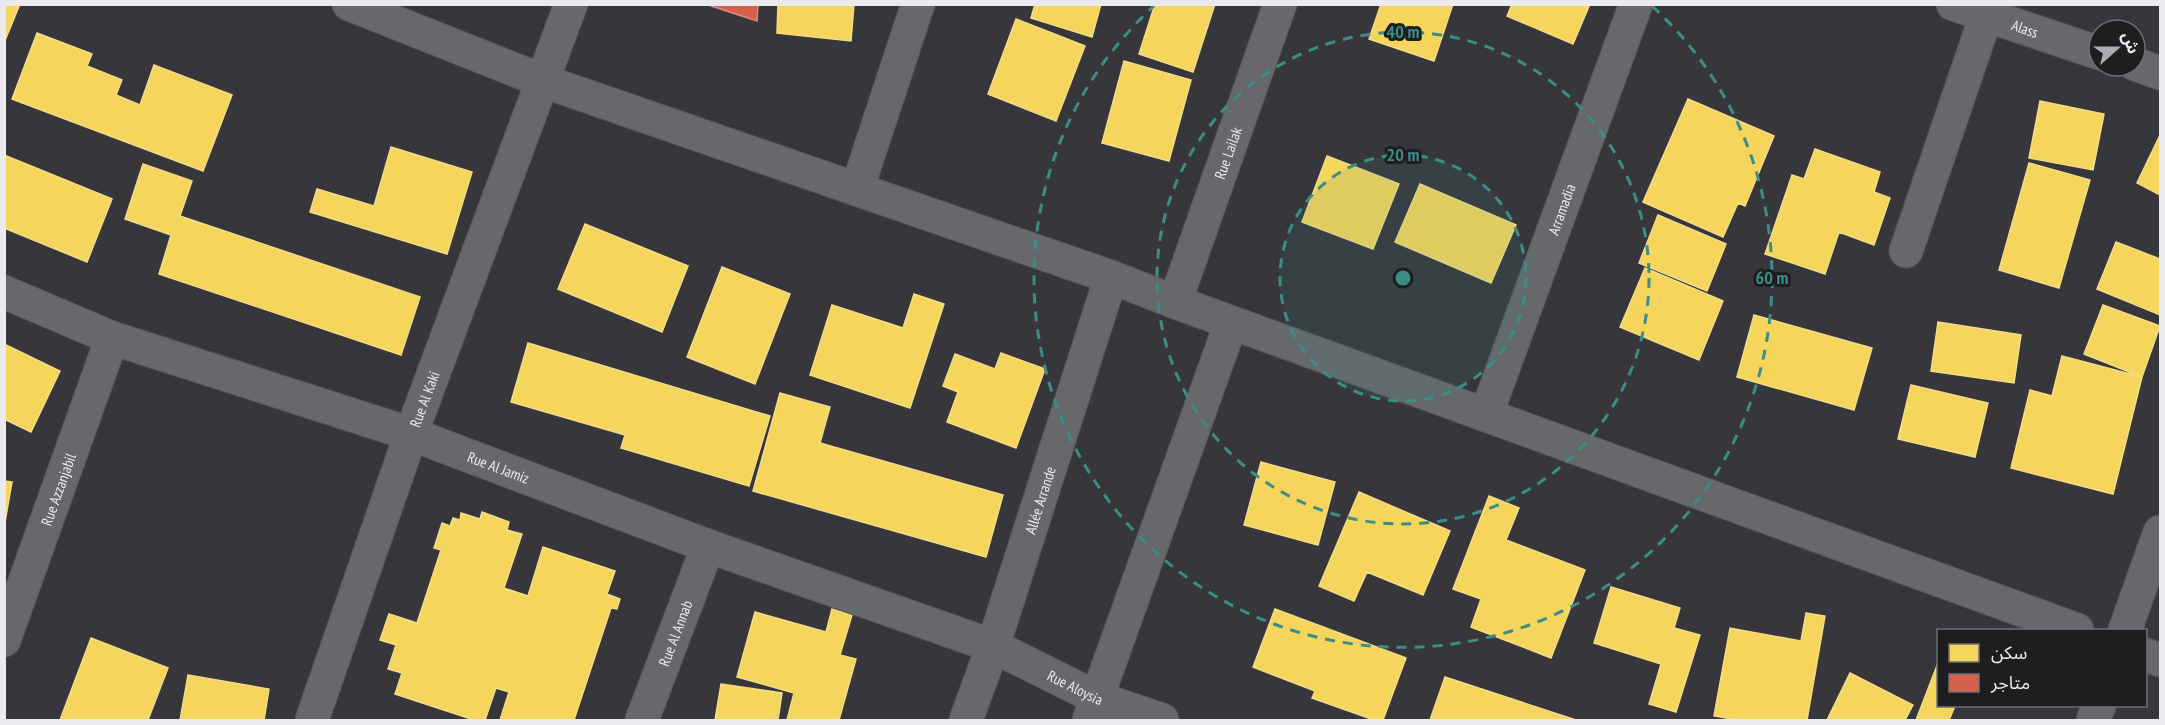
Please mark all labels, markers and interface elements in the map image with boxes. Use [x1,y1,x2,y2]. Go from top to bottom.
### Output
street label: Alass [2009,15,2041,41]
north arrow [2087,18,2147,78]
text: 40 m [1387,20,1419,43]
text: ش [2118,29,2144,57]
street label: Rue Lailak [1210,124,1245,181]
text: 20 m [1387,143,1419,166]
street label: Arramadia [1543,181,1579,237]
text: 60 m [1756,266,1788,289]
centre of rings [1393,268,1413,288]
street label: Rue Al Kaki [405,368,443,430]
street label: Rue Al Jamiz [465,447,532,487]
street label: Rue Azzanjabil [36,450,80,528]
street label: Allée Arrande [1020,464,1059,536]
street label: Rue Al Annab [654,597,696,669]
legend [1937,629,2147,707]
text: سكن [1991,641,2027,664]
street label: Rue Aloysia [1044,665,1105,709]
text: متاجر [1990,671,2030,694]

